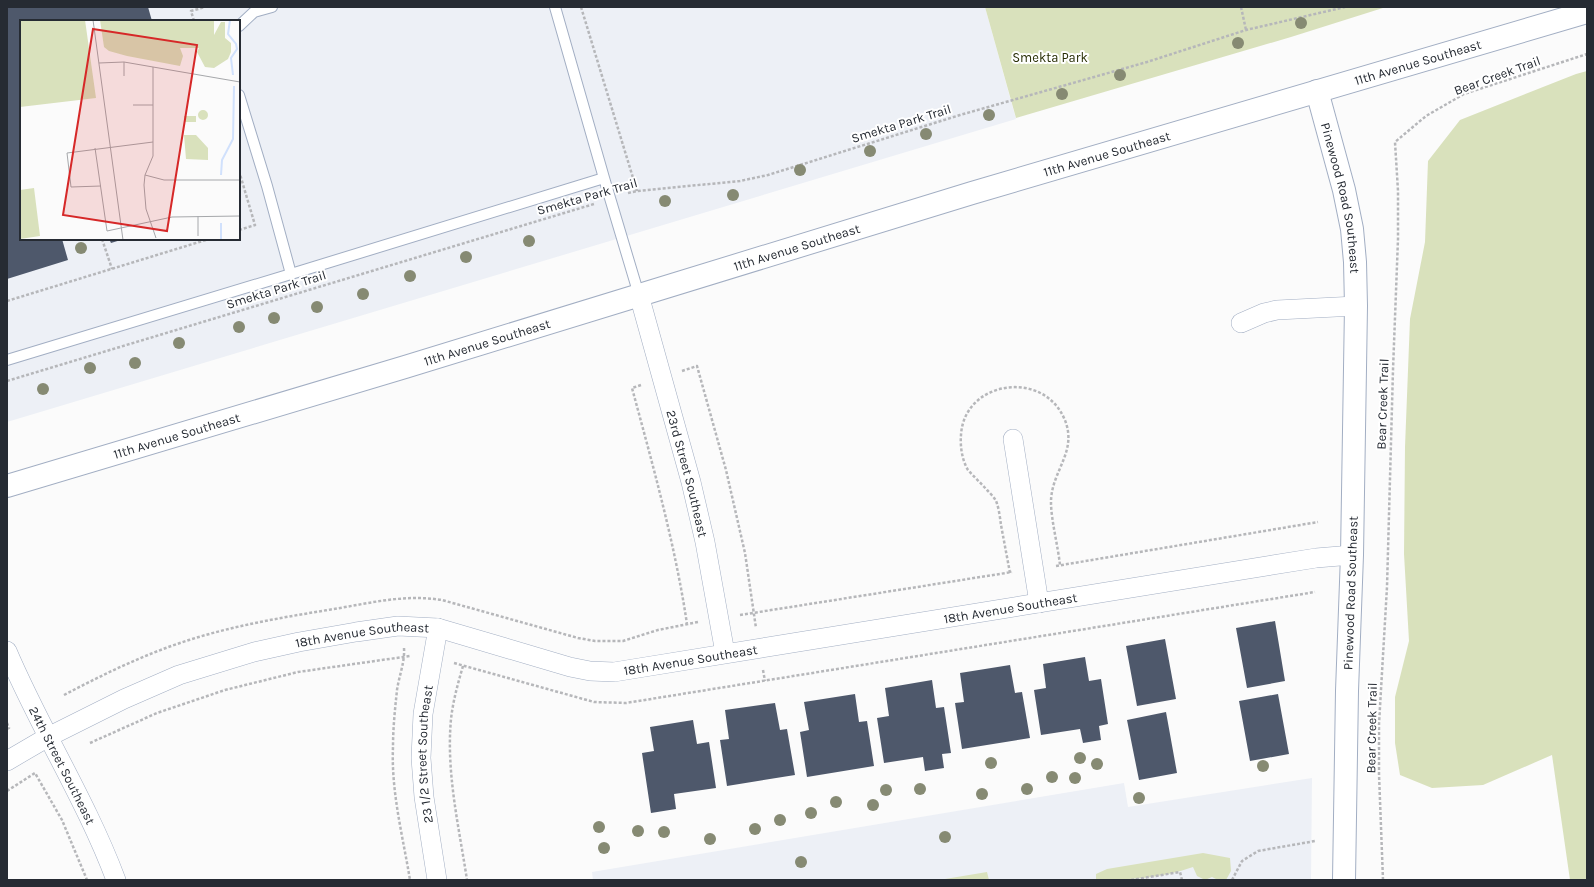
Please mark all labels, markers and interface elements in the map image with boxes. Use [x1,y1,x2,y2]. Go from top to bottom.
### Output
inset map [20,20,240,240]
street label: 11th Avenue Southeast [1353,37,1483,88]
park label: Smekta Park [1012,50,1088,65]
street label: Bear Creek Trail [1452,53,1543,98]
street label: Smekta Park Trail [849,101,953,146]
street label: Pinewood Road Southeast [1318,121,1362,274]
street label: 11th Avenue Southeast [1042,128,1172,180]
street label: Smekta Park Trail [535,175,639,218]
street label: 11th Avenue Southeast [732,221,862,274]
street label: Smekta Park Trail [224,267,328,312]
street label: 11th Avenue Southeast [422,316,552,369]
street label: Bear Creek Trail [1373,358,1392,450]
street label: 23rd Street Southeast [663,408,711,539]
street label: 11th Avenue Southeast [112,410,242,462]
street label: Pinewood Road Southeast [1340,516,1361,670]
street label: 18th Avenue Southeast [942,590,1079,626]
street label: 18th Avenue Southeast [294,619,430,651]
street label: 18th Avenue Southeast [623,642,759,678]
street label: Bear Creek Trail [1363,682,1380,774]
street label: 23 1/2 Street Southeast [414,684,436,824]
street label: 24th Street Southeast [26,704,98,827]

